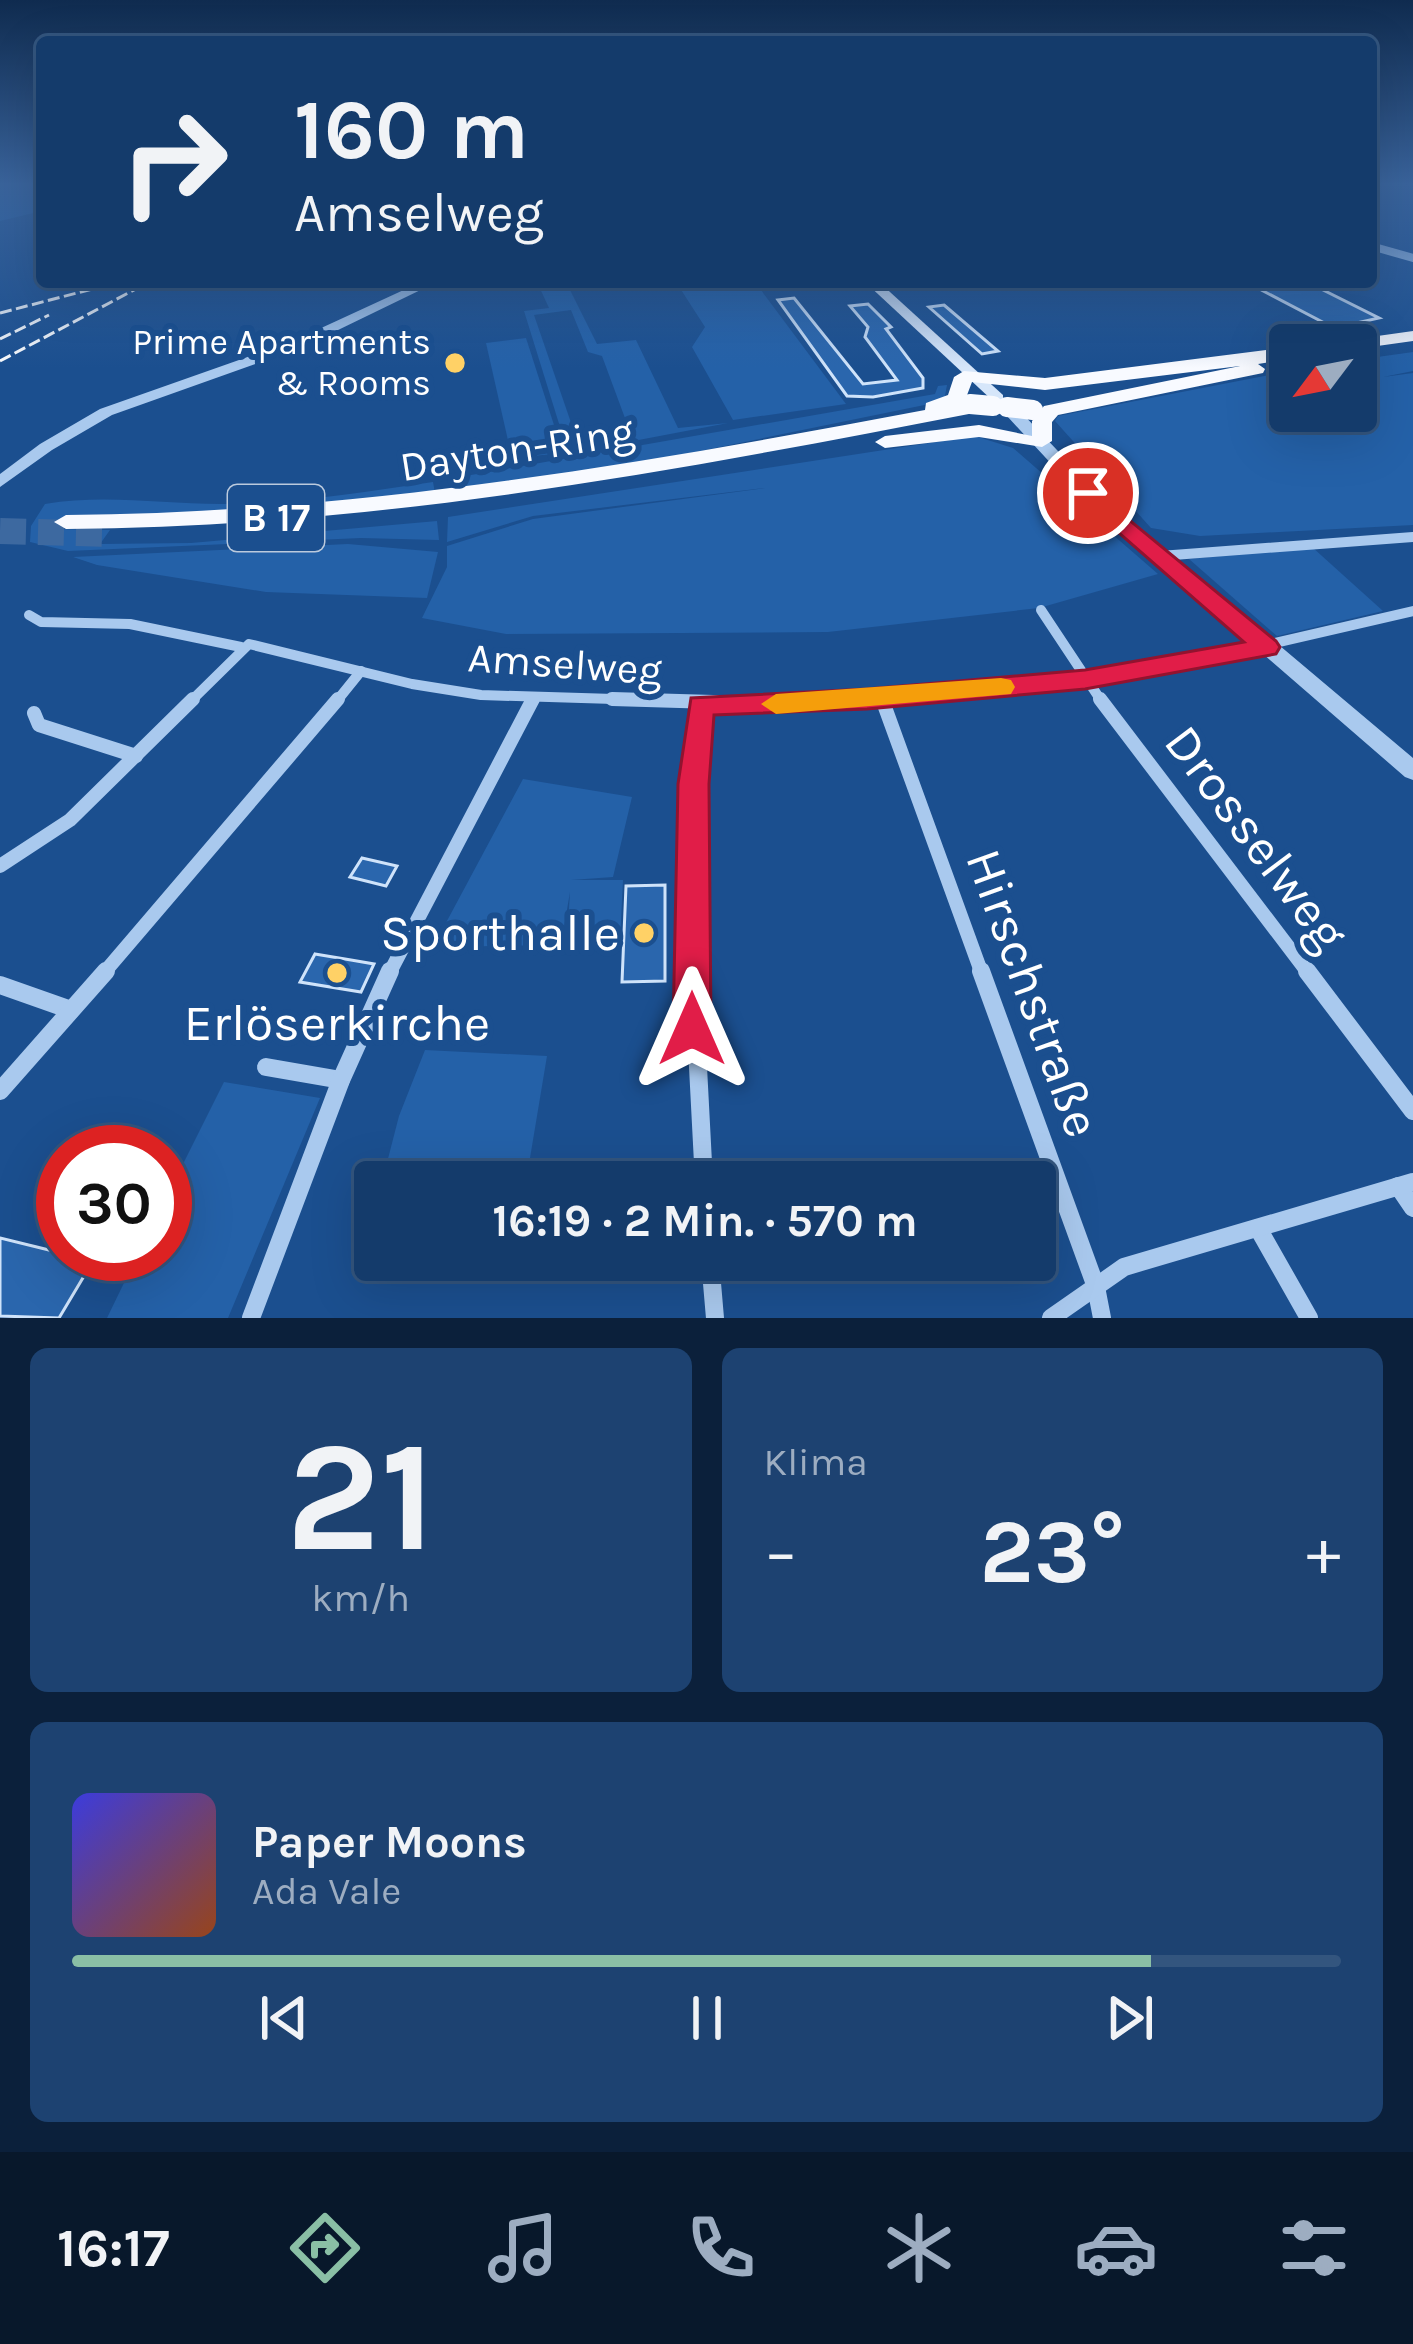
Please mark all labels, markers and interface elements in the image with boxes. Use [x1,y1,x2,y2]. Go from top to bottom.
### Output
text: 160 m [294,81,529,179]
icon: right [96,84,252,240]
text: Amselweg [294,181,544,245]
place label: Prime Apartments & Rooms [132,321,431,404]
north arrow [1269,324,1377,432]
map controls [1269,324,1377,432]
marker: Prime Apartments & Rooms [442,350,468,376]
street label: Dayton-Ring [396,406,638,492]
pin [1037,442,1139,544]
icon: arrive [1055,460,1121,526]
road number: B 17 [228,485,324,551]
street label: Amselweg [466,632,664,696]
street label: Drosselweg [1152,714,1360,962]
street label: Hirschstraße [953,841,1113,1145]
place label: Sporthalle [380,903,620,963]
marker: Sporthalle [631,920,657,946]
marker: Erlöserkirche [324,960,350,986]
position arrow [629,966,755,1092]
place label: Erlöserkirche [184,993,490,1053]
speed limit sign: 30 [36,1125,192,1281]
text: 16:19 · 2 Min. · 570 m [492,1195,918,1247]
text: 21 [286,1406,436,1588]
text: Klima [764,1439,868,1485]
text: 23° [980,1499,1125,1605]
text: − [764,1513,798,1591]
text: + [1306,1513,1341,1591]
text: km/h [311,1575,410,1621]
text: Paper Moons [252,1816,527,1868]
text: Ada Vale [252,1868,401,1914]
icon: previous [251,1985,317,2051]
icon: pause [674,1985,740,2051]
icon: next [1097,1985,1163,2051]
icon: directions [283,2206,367,2290]
icon: music [481,2206,565,2290]
icon: phone [679,2206,763,2290]
icon: climate [877,2206,961,2290]
icon: car [1074,2206,1158,2290]
icon: filters [1272,2206,1356,2290]
text: 16:17 [57,2216,170,2280]

